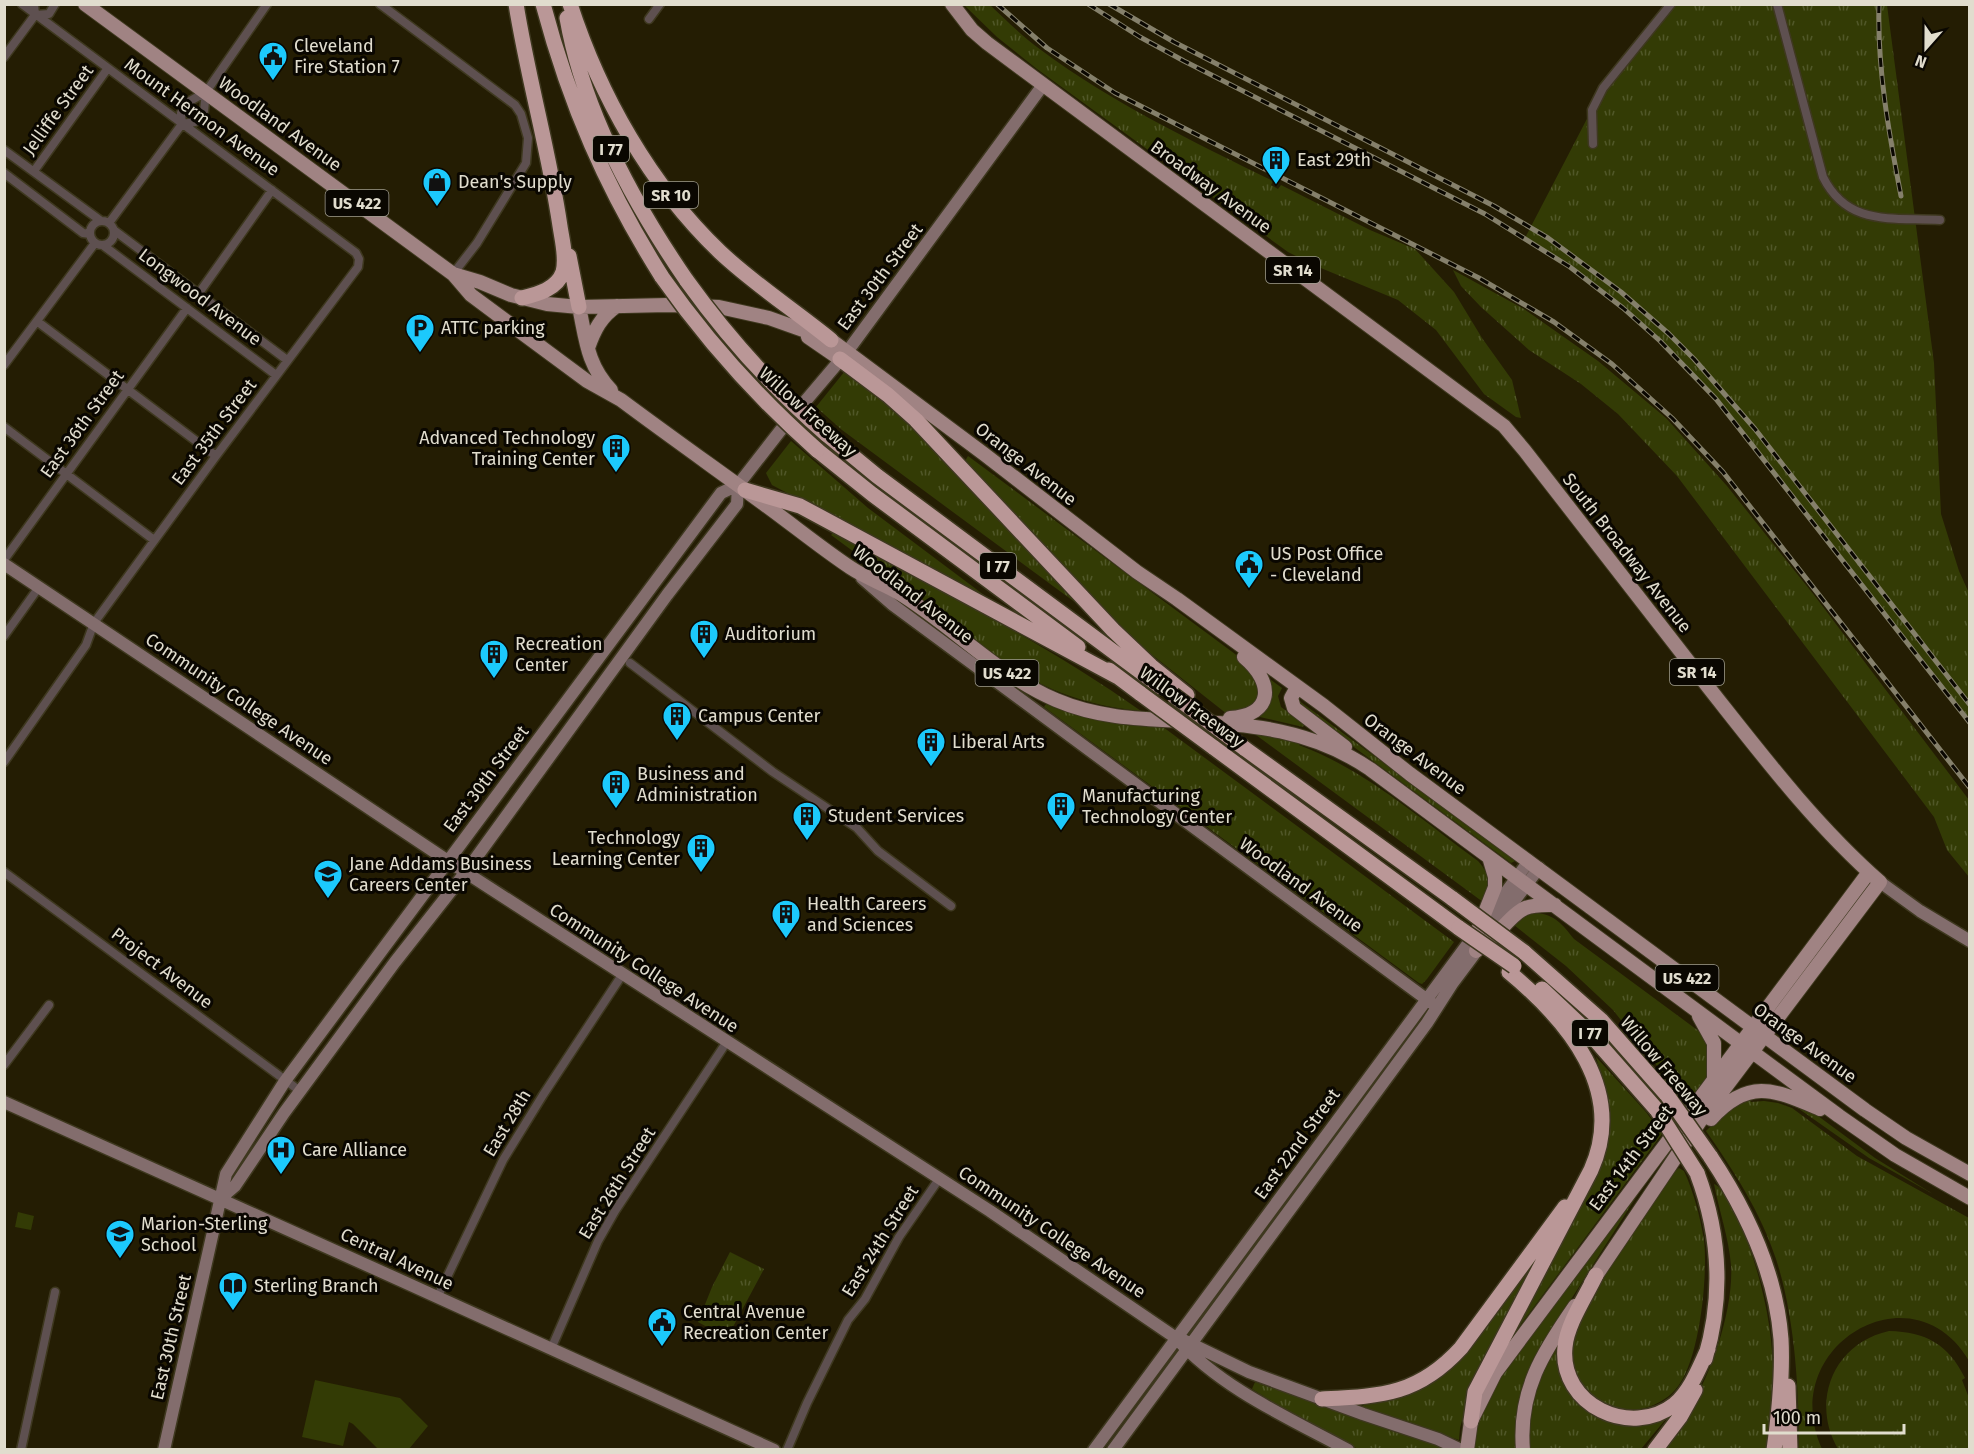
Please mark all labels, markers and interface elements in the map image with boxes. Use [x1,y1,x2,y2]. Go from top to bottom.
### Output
north arrow [1896,18,1956,78]
place label: Cleveland Fire Station 7 [294,35,400,78]
public building icon: Cleveland Fire Station 7 [257,40,289,82]
text: N [1912,51,1929,72]
street label: Mount Hermon Avenue [120,53,284,181]
street label: Jelliffe Street [18,60,98,159]
street label: Woodland Avenue [214,72,346,176]
road number: I 77 [593,136,629,162]
street label: Broadway Avenue [1146,136,1276,238]
building icon: East 29th [1260,144,1292,186]
place label: East 29th [1297,149,1371,171]
shop icon: Dean's Supply [421,166,453,208]
place label: Dean's Supply [458,171,572,193]
road number: SR 10 [644,182,698,208]
road number: US 422 [326,190,388,216]
street label: East 30th Street [833,219,928,335]
street label: Longwood Avenue [134,244,266,350]
road number: SR 14 [1266,257,1320,283]
parking icon: ATTC parking [404,312,436,354]
place label: ATTC parking [441,317,545,339]
street label: Willow Freeway [755,362,861,462]
street label: East 36th Street [36,365,129,482]
street label: East 35th Street [167,374,261,489]
street label: Orange Avenue [971,418,1081,510]
place label: Advanced Technology Training Center [419,427,595,470]
building icon: Advanced Technology Training Center [600,432,632,474]
street label: South Broadway Avenue [1558,469,1696,637]
street label: Woodland Avenue [848,540,978,648]
place label: US Post Office - Cleveland [1270,543,1383,586]
public building icon: US Post Office - Cleveland [1233,548,1265,590]
road number: I 77 [980,553,1016,579]
building icon: Auditorium [688,618,720,660]
place label: Auditorium [725,623,816,645]
street label: Community College Avenue [141,628,337,770]
place label: Recreation Center [515,633,603,676]
building icon: Recreation Center [478,638,510,680]
road number: SR 14 [1670,659,1724,685]
road number: US 422 [976,660,1038,686]
street label: Willow Freeway [1135,662,1249,752]
building icon: Campus Center [661,700,693,742]
place label: Campus Center [698,705,821,727]
street label: Orange Avenue [1359,708,1471,800]
street label: East 30th Street [439,721,534,837]
building icon: Liberal Arts [915,726,947,768]
place label: Liberal Arts [952,731,1045,753]
place label: Business and Administration [637,763,758,806]
building icon: Business and Administration [600,768,632,810]
place label: Manufacturing Technology Center [1082,785,1232,828]
building icon: Manufacturing Technology Center [1045,790,1077,832]
building icon: Student Services [791,800,823,842]
place label: Student Services [828,805,964,827]
place label: Technology Learning Center [552,827,680,870]
building icon: Technology Learning Center [685,832,717,874]
street label: Woodland Avenue [1235,833,1367,937]
place label: Jane Addams Business Careers Center [349,853,532,896]
school or university icon: Jane Addams Business Careers Center [312,858,344,900]
place label: Health Careers and Sciences [807,893,926,936]
building icon: Health Careers and Sciences [770,898,802,940]
street label: Community College Avenue [545,899,743,1037]
street label: Project Avenue [107,923,217,1013]
road number: US 422 [1656,965,1718,991]
street label: Orange Avenue [1749,998,1861,1088]
street label: Willow Freeway [1616,1011,1712,1121]
road number: I 77 [1572,1020,1608,1046]
street label: East 22nd Street [1249,1084,1345,1204]
street label: East 28th [478,1085,536,1161]
street label: East 14th Street [1584,1100,1678,1215]
street label: East 26th Street [574,1123,660,1243]
hospital icon: Care Alliance [265,1134,297,1176]
place label: Care Alliance [302,1139,407,1161]
street label: Community College Avenue [954,1161,1150,1303]
street label: East 24th Street [837,1181,923,1301]
place label: Marion-Sterling School [141,1213,268,1256]
school or university icon: Marion-Sterling School [104,1218,136,1260]
street label: Central Avenue [337,1223,457,1295]
library icon: Sterling Branch [217,1270,249,1312]
street label: East 30th Street [146,1272,196,1402]
place label: Sterling Branch [254,1275,379,1297]
place label: Central Avenue Recreation Center [683,1301,828,1344]
public building icon: Central Avenue Recreation Center [646,1306,678,1348]
scale bar [1764,1397,1904,1435]
text: 100 m [1773,1407,1821,1429]

